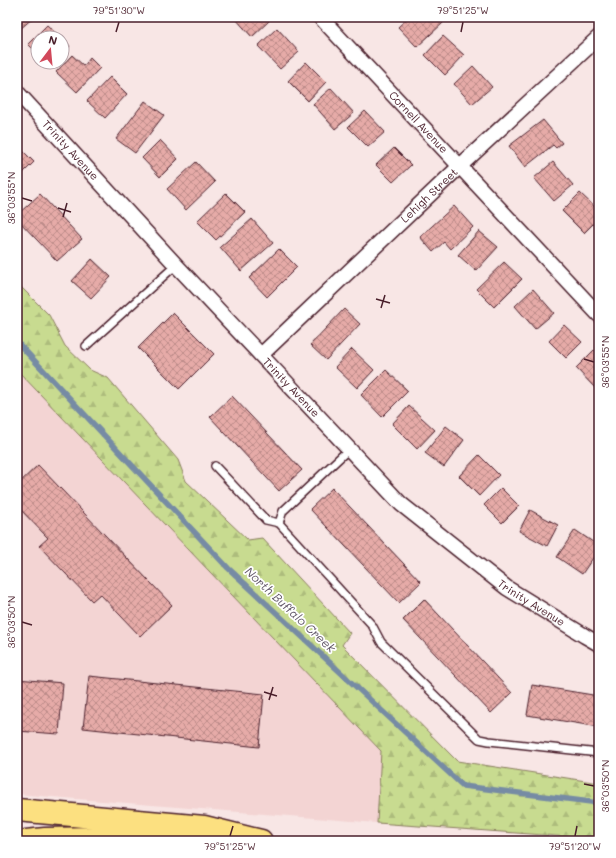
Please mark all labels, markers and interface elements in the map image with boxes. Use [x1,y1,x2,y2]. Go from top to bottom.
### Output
text: 79°51'30"W [93,3,145,17]
text: 79°51'25"W [437,3,489,17]
north arrow [30,30,70,70]
text: N [47,32,59,48]
street label: Cornell Avenue [386,87,452,156]
street label: Trinity Avenue [39,116,102,183]
street label: Lehigh Street [397,164,461,226]
text: 36°03'55"N [4,172,18,224]
text: 36°03'55"N [598,336,612,388]
street label: Trinity Avenue [260,354,323,420]
water label: North Buffalo Creek [242,563,340,656]
street label: Trinity Avenue [495,576,568,629]
text: 36°03'50"N [4,596,18,648]
text: 36°03'50"N [598,760,612,812]
text: 79°51'25"W [204,839,256,853]
text: 79°51'20"W [549,839,601,853]

